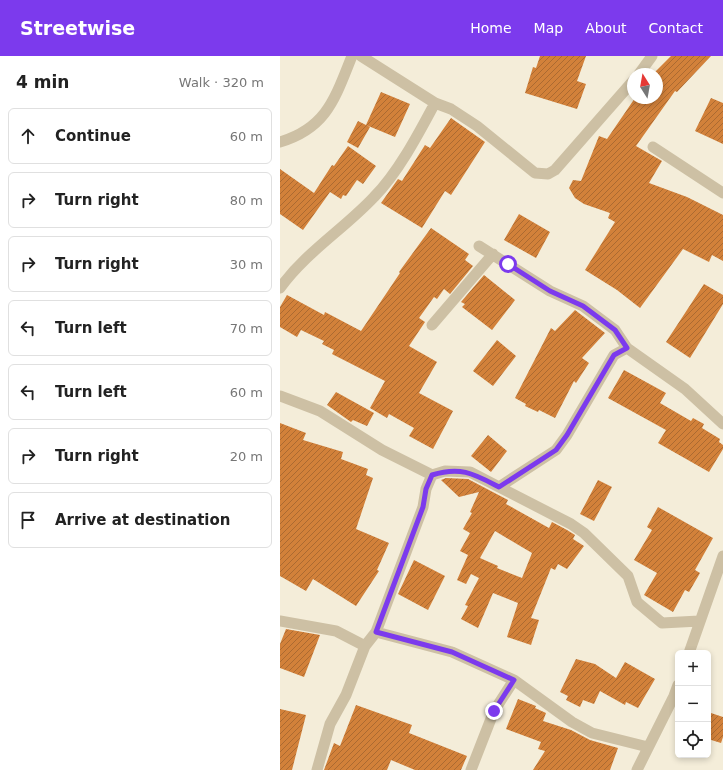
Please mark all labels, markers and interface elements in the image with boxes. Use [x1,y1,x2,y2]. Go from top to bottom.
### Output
text: Streetwise [20,17,135,39]
text: Home [470,20,512,36]
text: Map [534,20,563,36]
text: About [585,20,627,36]
text: Contact [649,20,703,36]
north arrow [627,68,663,104]
text: 4 min [16,72,69,92]
text: Walk · 320 m [179,75,264,90]
icon: ahead [17,125,39,147]
text: Continue [55,127,131,145]
text: 60 m [230,129,263,144]
icon: right [17,189,39,211]
text: Turn right [55,191,139,209]
text: 80 m [230,193,263,208]
icon: right [17,253,39,275]
text: Turn right [55,255,139,273]
route start [499,255,517,273]
text: 30 m [230,257,263,272]
icon: left [17,317,39,339]
text: Turn left [55,319,127,337]
text: 70 m [230,321,263,336]
icon: left [17,381,39,403]
text: Turn left [55,383,127,401]
text: 60 m [230,385,263,400]
icon: right [17,445,39,467]
text: Turn right [55,447,139,465]
text: 20 m [230,449,263,464]
icon: arrive [17,509,39,531]
text: Arrive at destination [55,511,230,529]
map controls [675,650,711,758]
button: + [675,650,711,686]
button: − [675,686,711,722]
route end [485,702,503,720]
button: locate [675,722,711,758]

